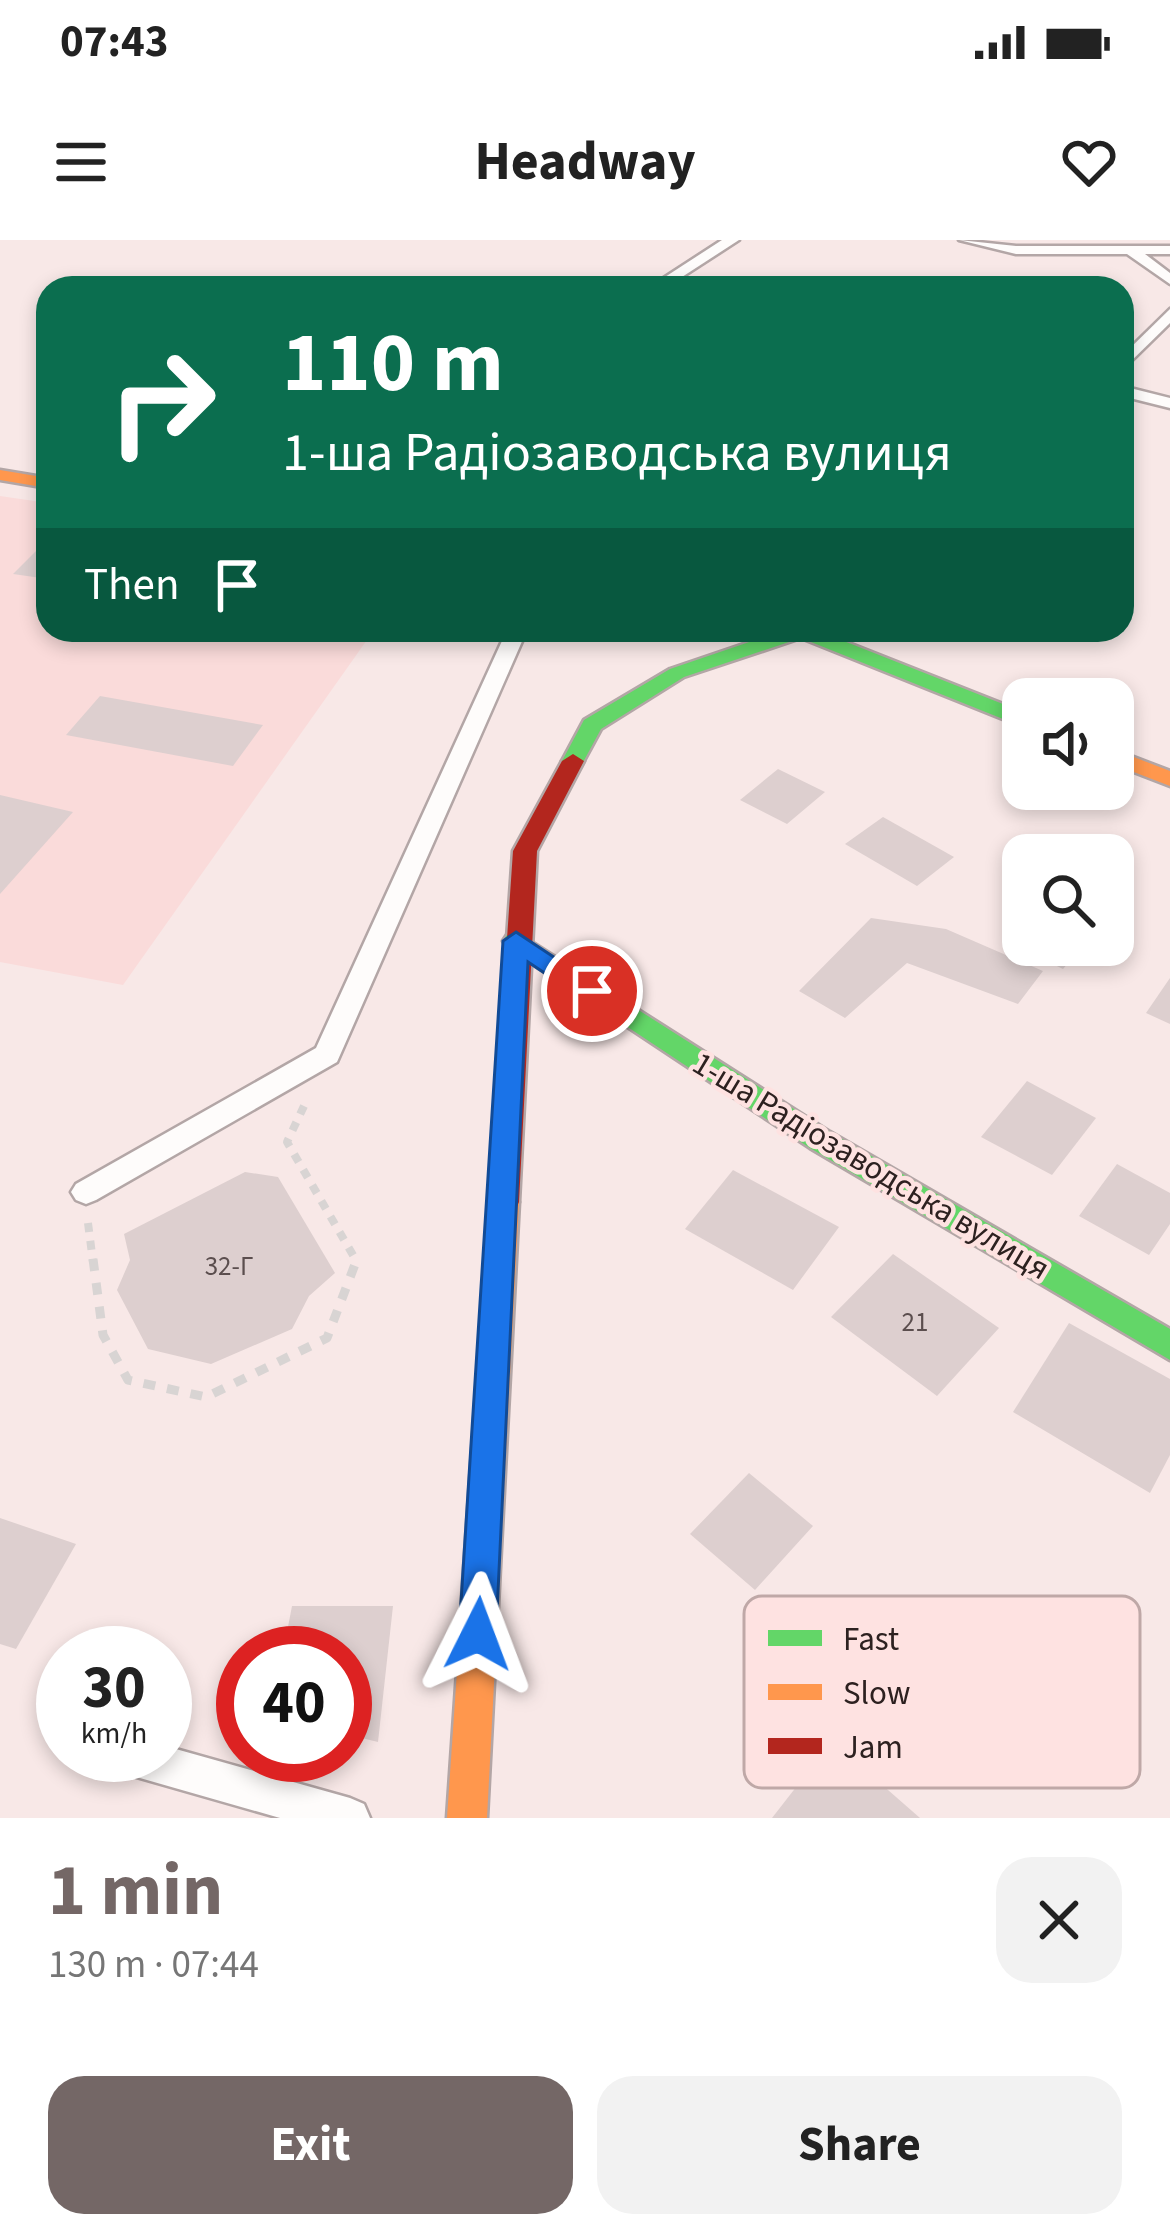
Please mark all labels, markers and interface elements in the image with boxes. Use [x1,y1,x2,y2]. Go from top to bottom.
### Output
text: 07:43 [60,10,169,74]
text: Headway [474,124,696,201]
icon: menu [48,129,114,195]
icon: heart [1056,129,1122,195]
text: 110 m [282,304,504,424]
icon: right [84,324,240,480]
text: 1-ша Радіозаводська вулиця [282,415,952,492]
icon: arrive [204,552,270,618]
text: Then [84,553,180,617]
map controls [1002,678,1134,966]
button: sound [1002,678,1134,810]
button: search [1002,834,1134,966]
pin [541,940,643,1042]
icon: arrive [559,958,625,1024]
street label: 1-ша Радіозаводська вулиця [683,1040,1059,1292]
house number: 32-Г [205,1247,253,1286]
house number: 21 [902,1303,928,1342]
position arrow [415,1571,541,1697]
legend [744,1596,1140,1788]
text: Fast [843,1616,899,1663]
speed limit sign: 40 [216,1626,372,1782]
text: 30 [82,1646,146,1731]
text: Slow [843,1670,911,1717]
text: km/h [81,1712,147,1755]
text: Jam [843,1724,903,1771]
text: 1 min [48,1840,223,1943]
button: close [996,1857,1122,1983]
text: 130 m · 07:44 [48,1937,259,1993]
button: Exit [48,2076,573,2214]
button: Share [597,2076,1122,2214]

